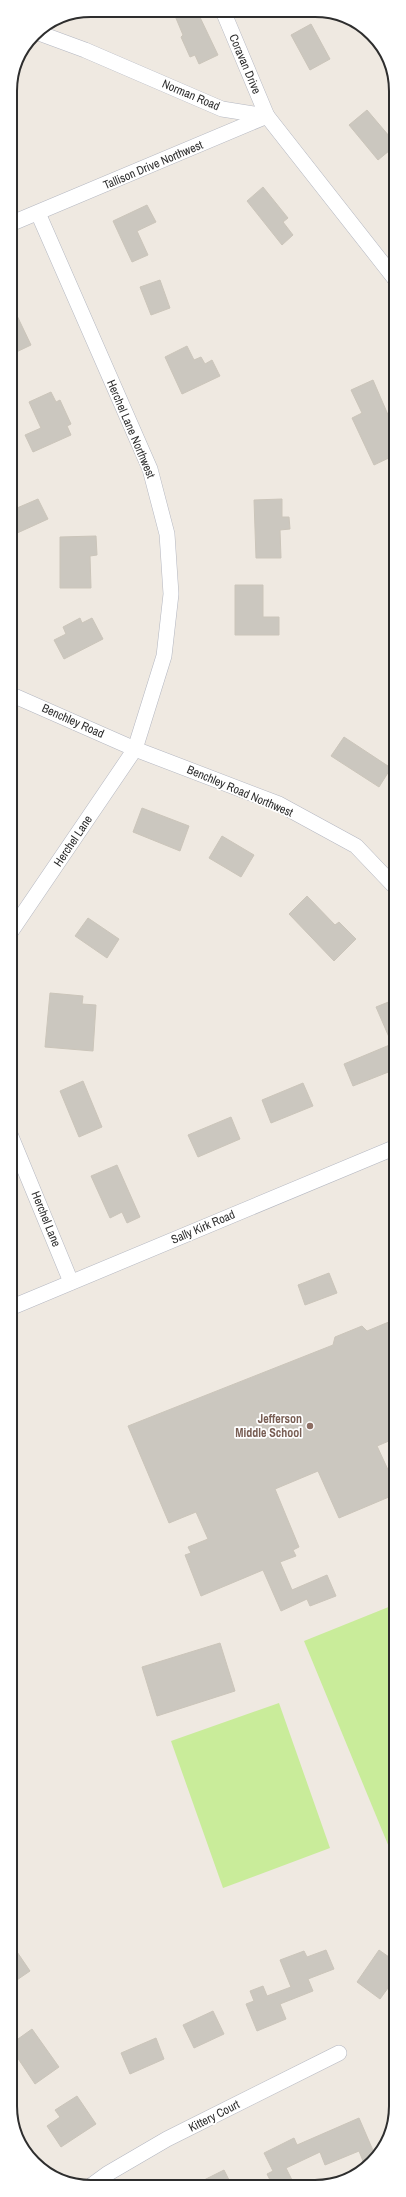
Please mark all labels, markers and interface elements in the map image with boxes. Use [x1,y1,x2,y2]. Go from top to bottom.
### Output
street label: Coravan Drive [225,32,265,96]
street label: Norman Road [160,76,222,114]
street label: Tallison Drive Northwest [101,137,206,193]
street label: Herchel Lane Northwest [103,377,159,481]
street label: Benchley Road [39,700,107,742]
street label: Benchley Road Northwest [185,761,296,821]
street label: Herchel Lane [50,812,96,870]
street label: Herchel Lane [28,1189,64,1249]
street label: Sally Kirk Road [169,1206,237,1248]
place label: Jefferson Middle School [235,1411,302,1441]
marker: Jefferson Middle School [305,1421,315,1431]
street label: Kittery Court [186,2096,242,2136]

